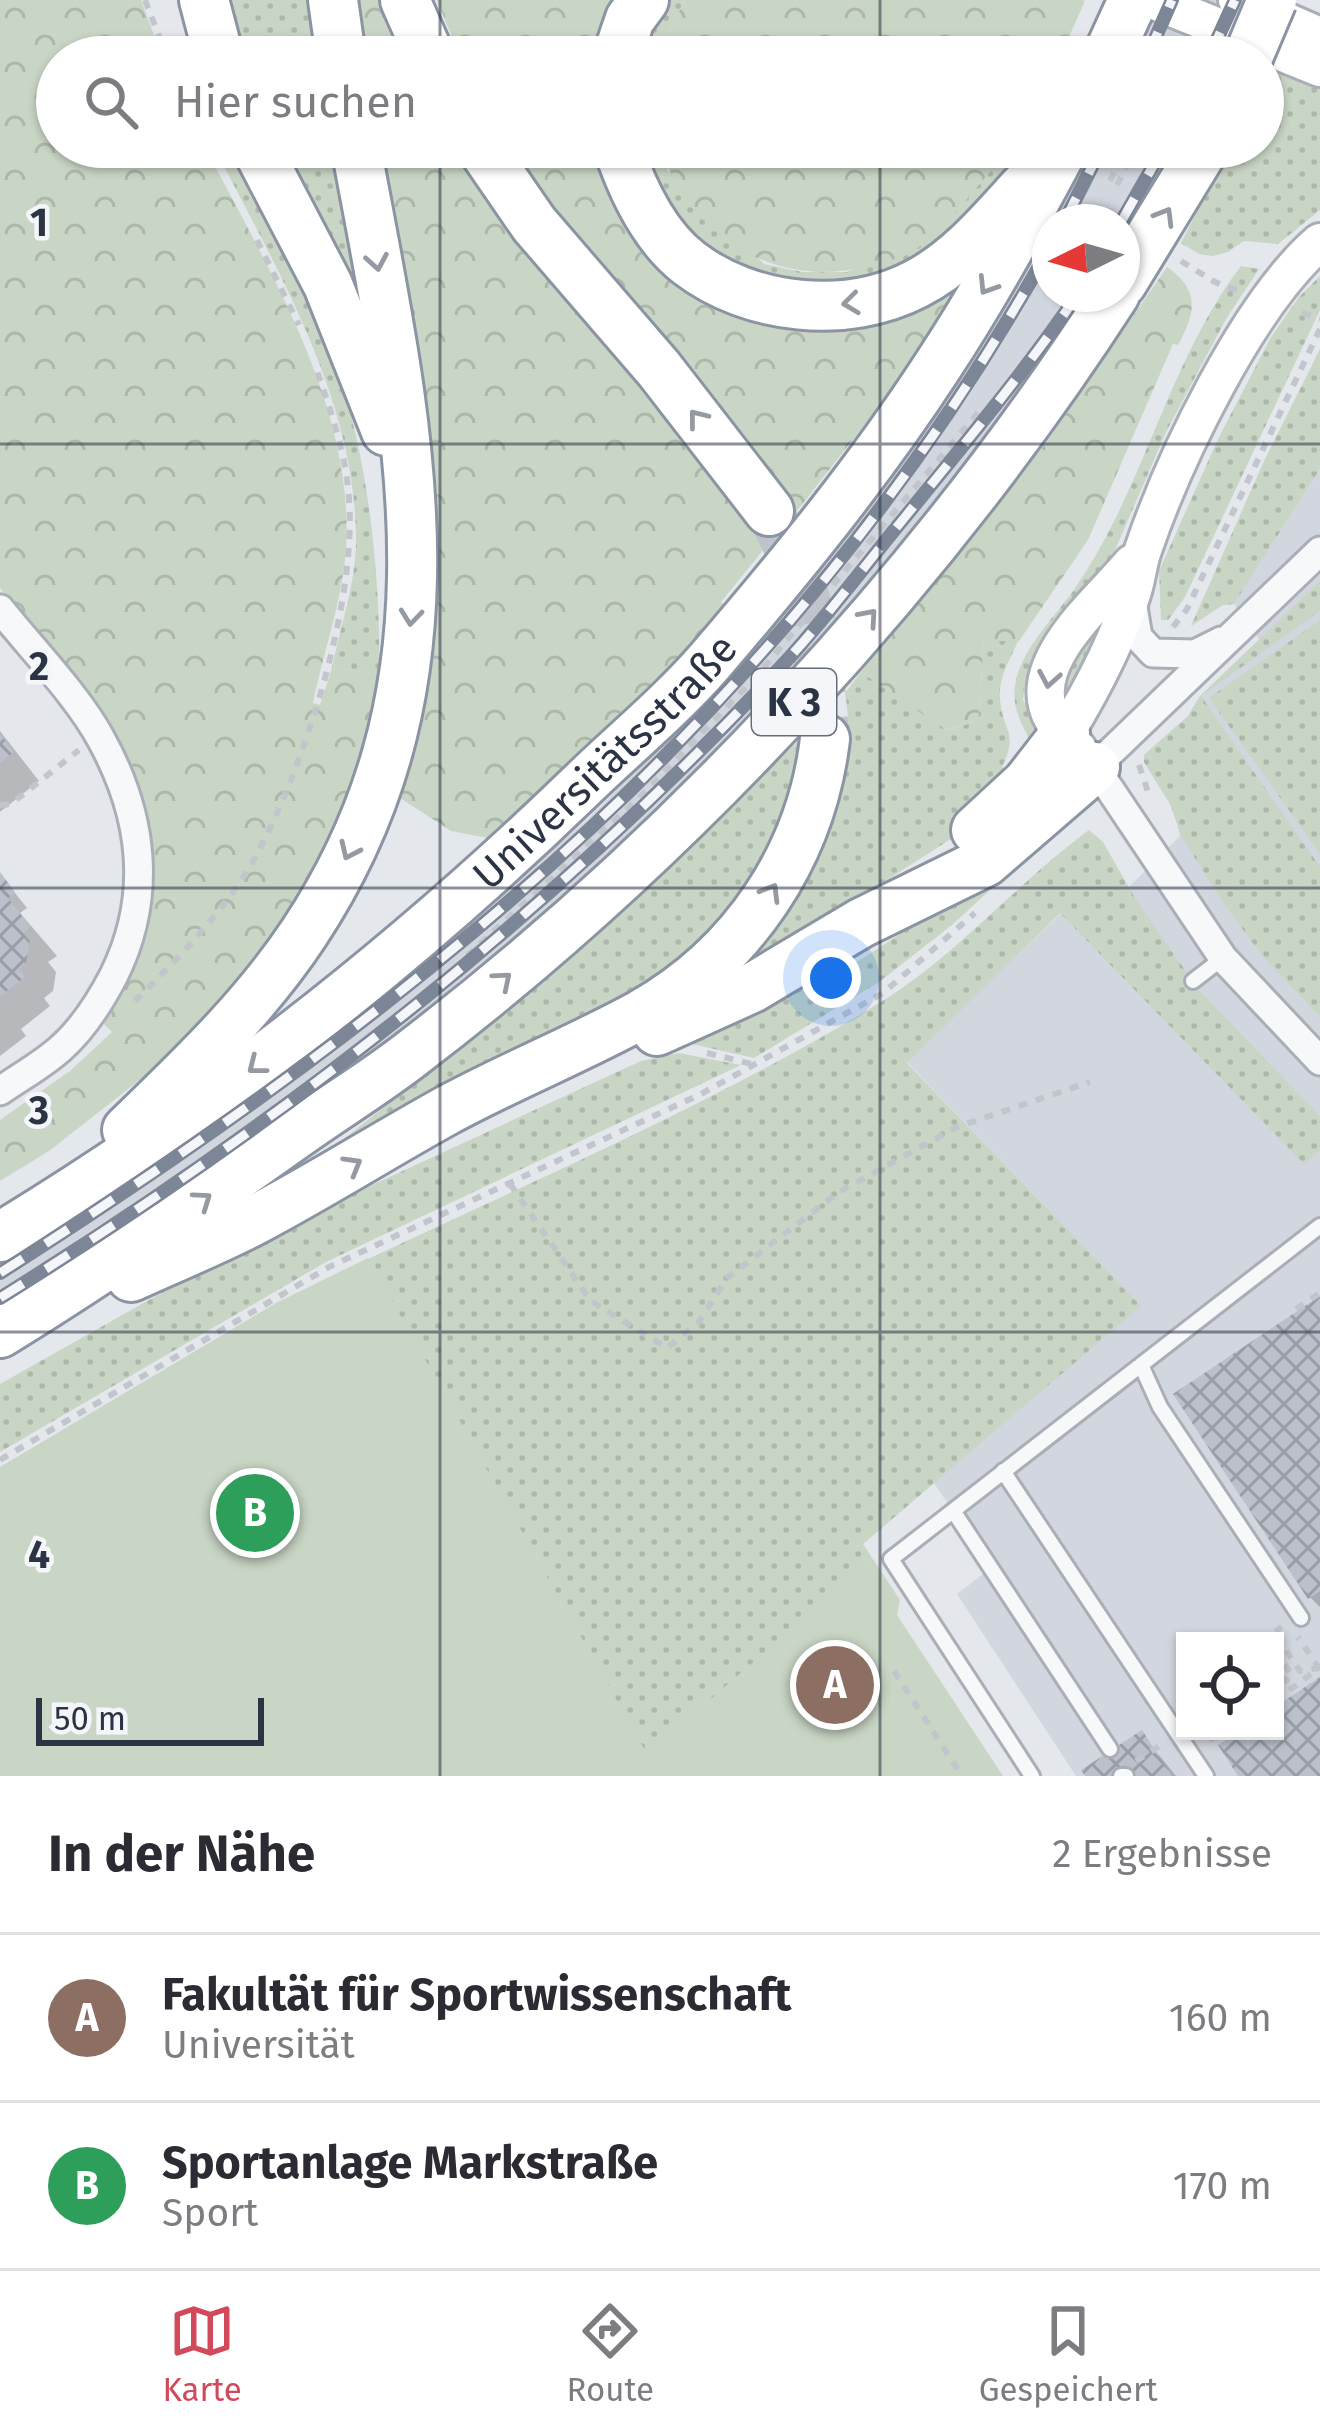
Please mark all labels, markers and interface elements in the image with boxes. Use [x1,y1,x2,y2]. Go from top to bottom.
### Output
search box [36,36,1284,168]
icon: search [78,69,144,135]
text: Hier suchen [174,75,417,129]
text: 1 [30,200,48,246]
north arrow [1032,204,1140,312]
one-way arrow [1150,207,1173,229]
one-way arrow [363,252,389,272]
one-way arrow [979,273,1001,295]
one-way arrow [841,289,861,315]
one-way arrow [690,410,711,432]
one-way arrow [399,608,424,627]
one-way arrow [855,609,876,631]
street label: Universitätsstraße [463,624,748,900]
text: 2 [29,644,49,690]
road number: K 3 [752,669,836,735]
one-way arrow [1038,669,1063,689]
one-way arrow [340,839,363,860]
one-way arrow [757,883,779,905]
your location [801,948,861,1008]
one-way arrow [489,972,511,994]
one-way arrow [248,1052,270,1073]
text: 3 [28,1088,49,1134]
one-way arrow [340,1156,362,1179]
one-way arrow [190,1192,212,1214]
pin: B [216,1468,294,1558]
text: 4 [28,1532,50,1578]
map controls [1176,1632,1284,1740]
button: locate [1176,1632,1284,1740]
pin: A [796,1640,874,1730]
scale bar [36,1692,264,1745]
text: 50 m [54,1699,126,1739]
text: In der Nähe [48,1823,315,1885]
text: 2 Ergebnisse [1052,1831,1272,1877]
text: Fakultät für Sportwissenschaft [162,1968,791,2022]
text: A [75,1995,99,2041]
text: 160 m [1169,1995,1272,2041]
text: Universität [162,2022,355,2068]
text: Sportanlage Markstraße [162,2136,658,2190]
text: B [75,2163,99,2209]
text: 170 m [1173,2163,1272,2209]
text: Sport [162,2190,258,2236]
tab: Karte [162,2298,242,2410]
tab: Route [567,2298,654,2410]
tab: Gespeichert [979,2298,1158,2410]

